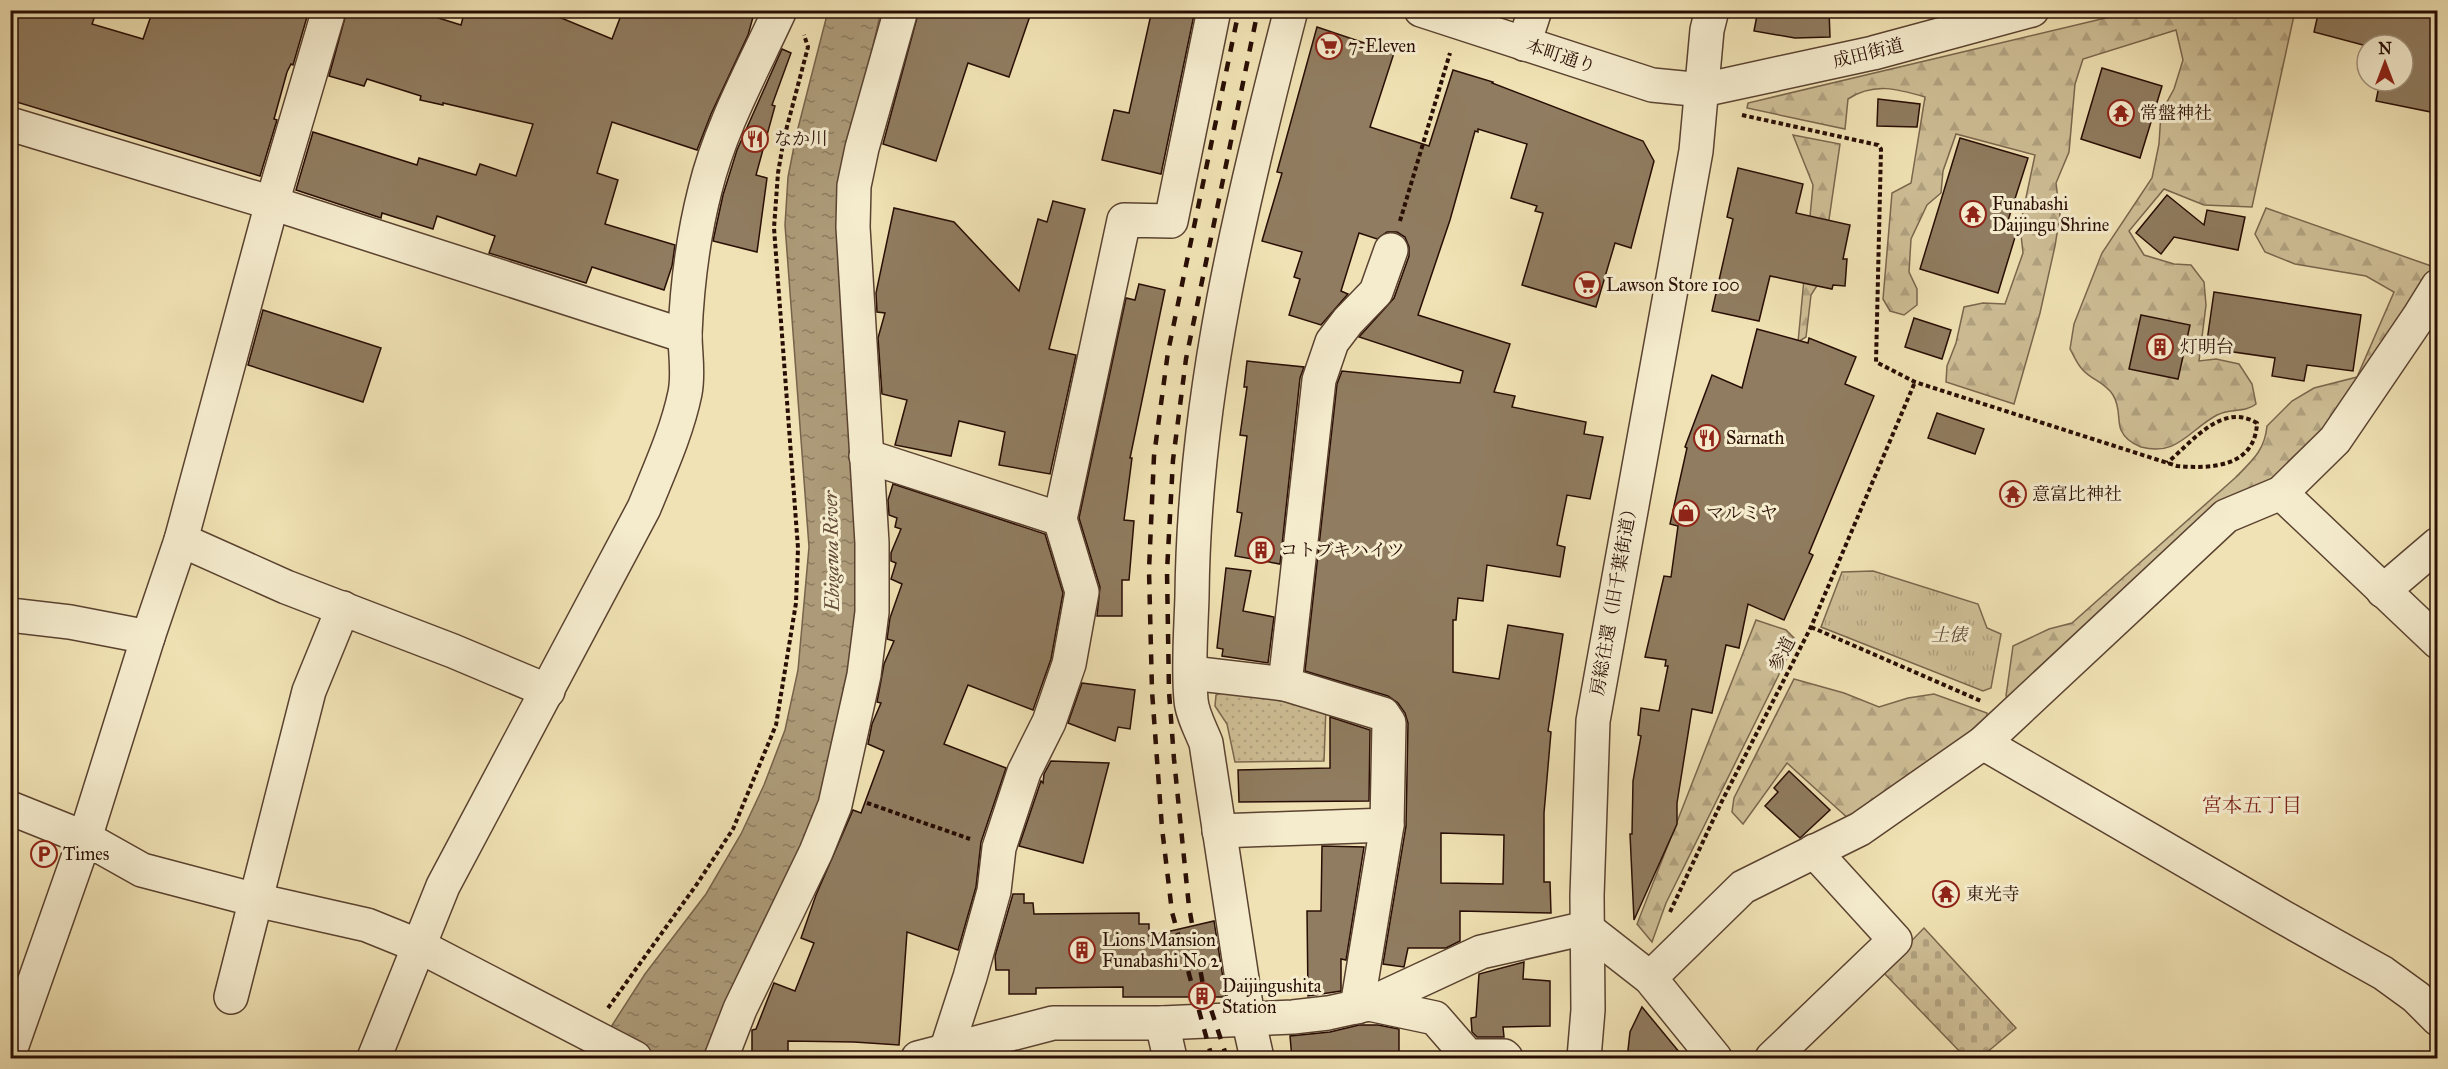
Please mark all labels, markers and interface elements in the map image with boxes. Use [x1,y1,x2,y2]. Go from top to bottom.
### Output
supermarket icon: 7-Eleven [1314,31,1344,61]
north arrow [2355,33,2415,93]
street label: 本町通り [1523,34,1599,78]
street label: 成田街道 [1830,34,1906,72]
place label: 7-Eleven [1348,35,1416,57]
text: N [2378,39,2392,58]
temple icon: 常盤神社 [2106,98,2136,128]
place label: 常盤神社 [2140,102,2212,124]
restaurant icon: なか川 [740,124,770,154]
place label: なか川 [774,128,828,150]
place label: Funabashi Daijingu Shrine [1992,193,2109,237]
temple icon: Funabashi Daijingu Shrine [1958,199,1988,229]
supermarket icon: Lawson Store 100 [1572,270,1602,300]
place label: Lawson Store 100 [1606,274,1740,296]
building icon: 灯明台 [2145,332,2175,362]
place label: 灯明台 [2180,336,2234,358]
restaurant icon: Sarnath [1692,423,1722,453]
place label: Sarnath [1726,427,1784,449]
temple icon: 意富比神社 [1998,479,2028,509]
place label: 意富比神社 [2032,483,2122,505]
water label: Ebigawa River [818,489,844,613]
shop icon: マルミヤ [1671,498,1701,528]
street label: 房総往還（旧千葉街道） [1586,499,1642,697]
place label: マルミヤ [1706,502,1778,524]
building icon: コトブキハイツ [1246,535,1276,565]
place label: コトブキハイツ [1280,539,1405,561]
park label: 土俵 [1931,624,1969,646]
street label: 参道 [1764,633,1800,675]
district label: 宮本五丁目 [2202,793,2302,817]
parking icon: Times [29,839,59,869]
place label: Times [63,843,109,865]
temple icon: 東光寺 [1931,879,1961,909]
place label: 東光寺 [1966,883,2020,905]
place label: Lions Mansion Funabashi No 2 [1102,929,1219,972]
building icon: Lions Mansion Funabashi No 2 [1067,935,1097,965]
place label: Daijingushita Station [1222,975,1322,1018]
building icon: Daijingushita Station [1187,981,1217,1011]

